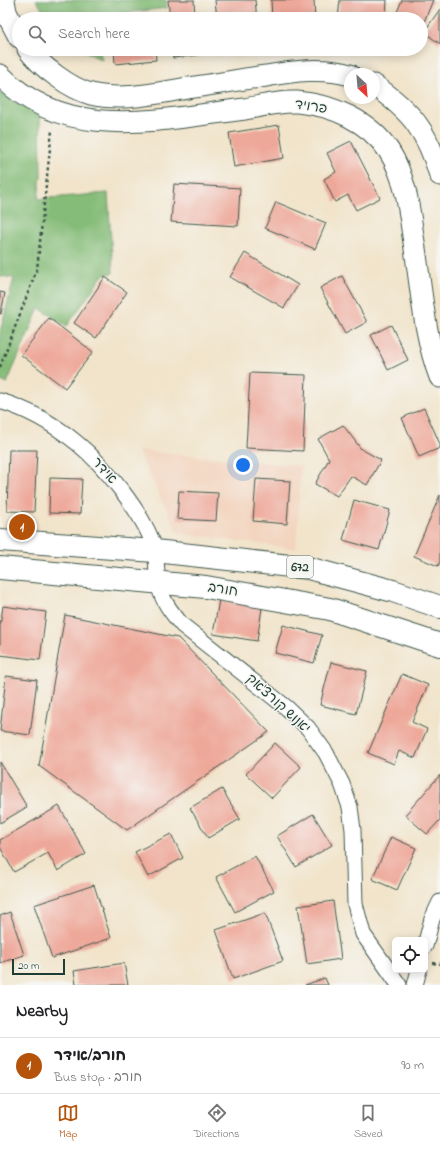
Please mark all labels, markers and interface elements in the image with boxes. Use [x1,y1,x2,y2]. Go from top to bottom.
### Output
search box [12,12,428,56]
icon: search [26,23,48,45]
text: Search here [58,23,130,45]
north arrow [344,68,380,104]
street label: פרויד [293,94,329,120]
street label: אידר [86,453,122,489]
your location [233,455,253,475]
pin: 1 [9,512,35,542]
road number: 672 [287,556,313,578]
street label: חורב [207,577,239,603]
street label: יאנוש קורצ'אק [241,669,315,739]
map controls [392,937,428,973]
button: locate [392,937,428,973]
scale bar [12,957,65,976]
text: 20 m [18,958,40,974]
text: Nearby [16,999,68,1024]
text: חורב/אידר [54,1045,126,1067]
text: 1 [27,1056,31,1075]
text: 90 m [401,1056,424,1075]
text: Bus stop · חורב [54,1068,142,1087]
tab: Map [57,1102,79,1142]
tab: Directions [194,1102,240,1142]
tab: Saved [354,1102,383,1142]

